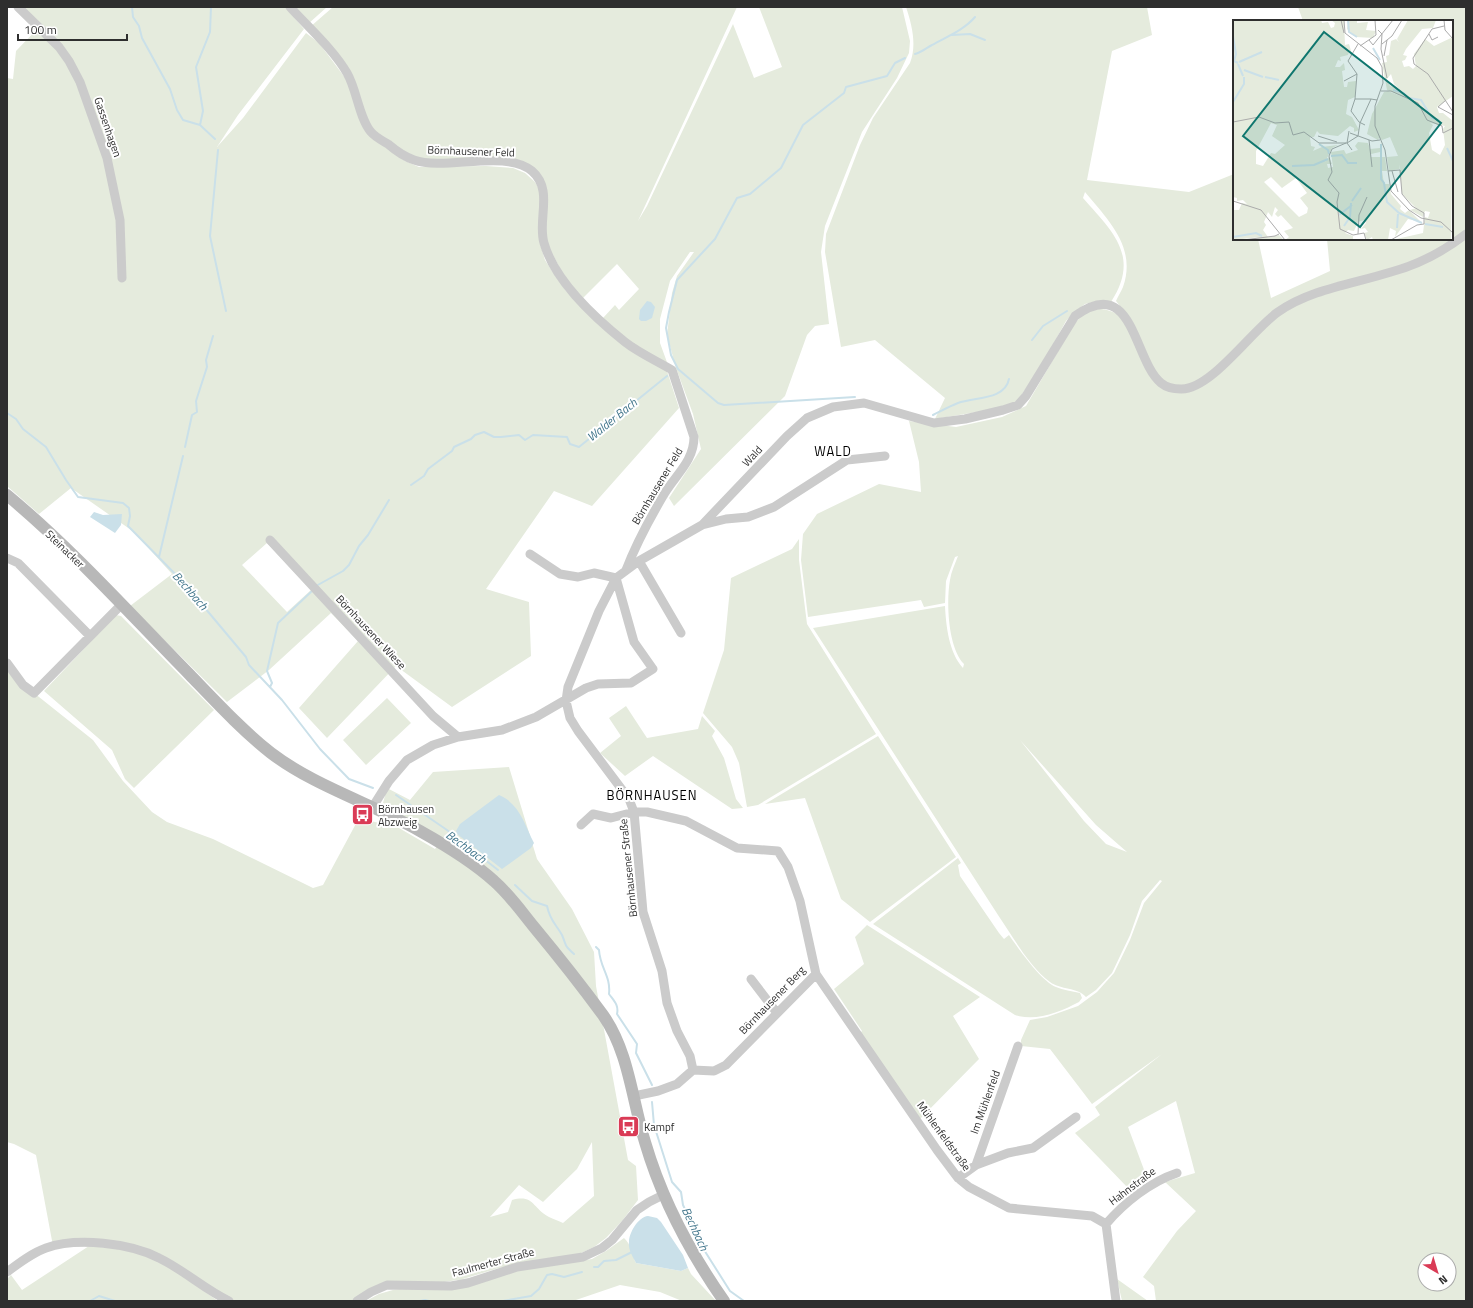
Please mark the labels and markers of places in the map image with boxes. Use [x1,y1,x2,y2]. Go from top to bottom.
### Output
place label: Börnhausen Abzweig [378,801,434,830]
bus stop icon: Börnhausen Abzweig [350,802,376,828]
bus stop icon: Kampf [616,1114,642,1140]
place label: Kampf [644,1119,675,1135]

